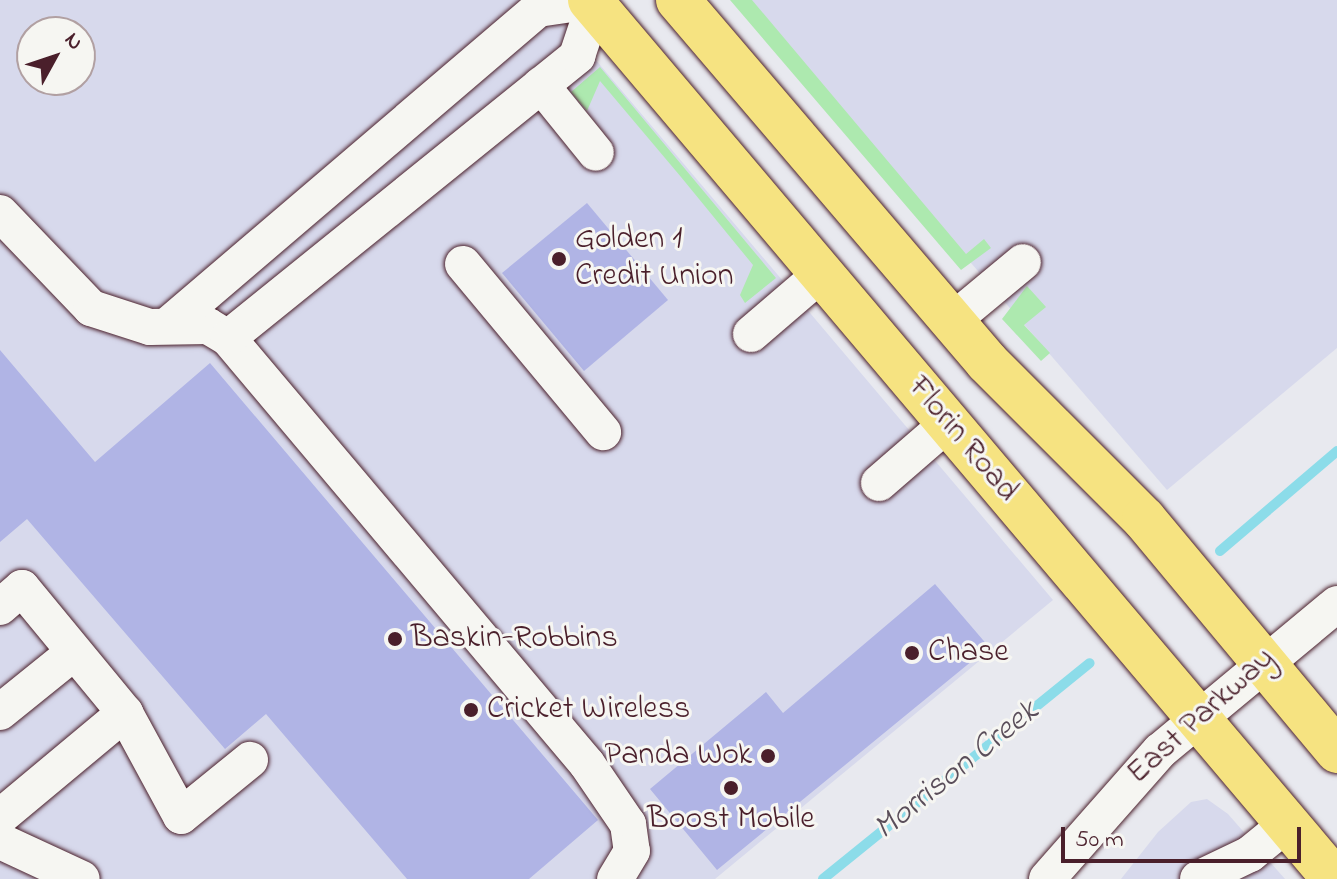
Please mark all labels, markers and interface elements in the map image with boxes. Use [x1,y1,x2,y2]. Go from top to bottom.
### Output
north arrow [16,16,96,96]
text: N [56,26,90,58]
place label: Golden 1 Credit Union [575,222,733,297]
marker: Golden 1 Credit Union [550,250,568,268]
street label: Florin Road [899,370,1025,510]
place label: Baskin-Robbins [411,620,618,658]
marker: Baskin-Robbins [386,630,404,648]
place label: Chase [928,634,1009,672]
street label: East Parkway [1120,641,1284,793]
marker: Chase [903,644,921,662]
place label: Cricket Wireless [487,691,690,729]
water label: Morrison Creek [866,692,1048,850]
marker: Cricket Wireless [462,701,480,719]
place label: Panda Wok [605,737,752,775]
marker: Panda Wok [759,747,777,765]
marker: Boost Mobile [722,779,740,797]
place label: Boost Mobile [647,801,815,839]
scale bar [1065,811,1305,861]
text: 50 m [1075,823,1124,858]

